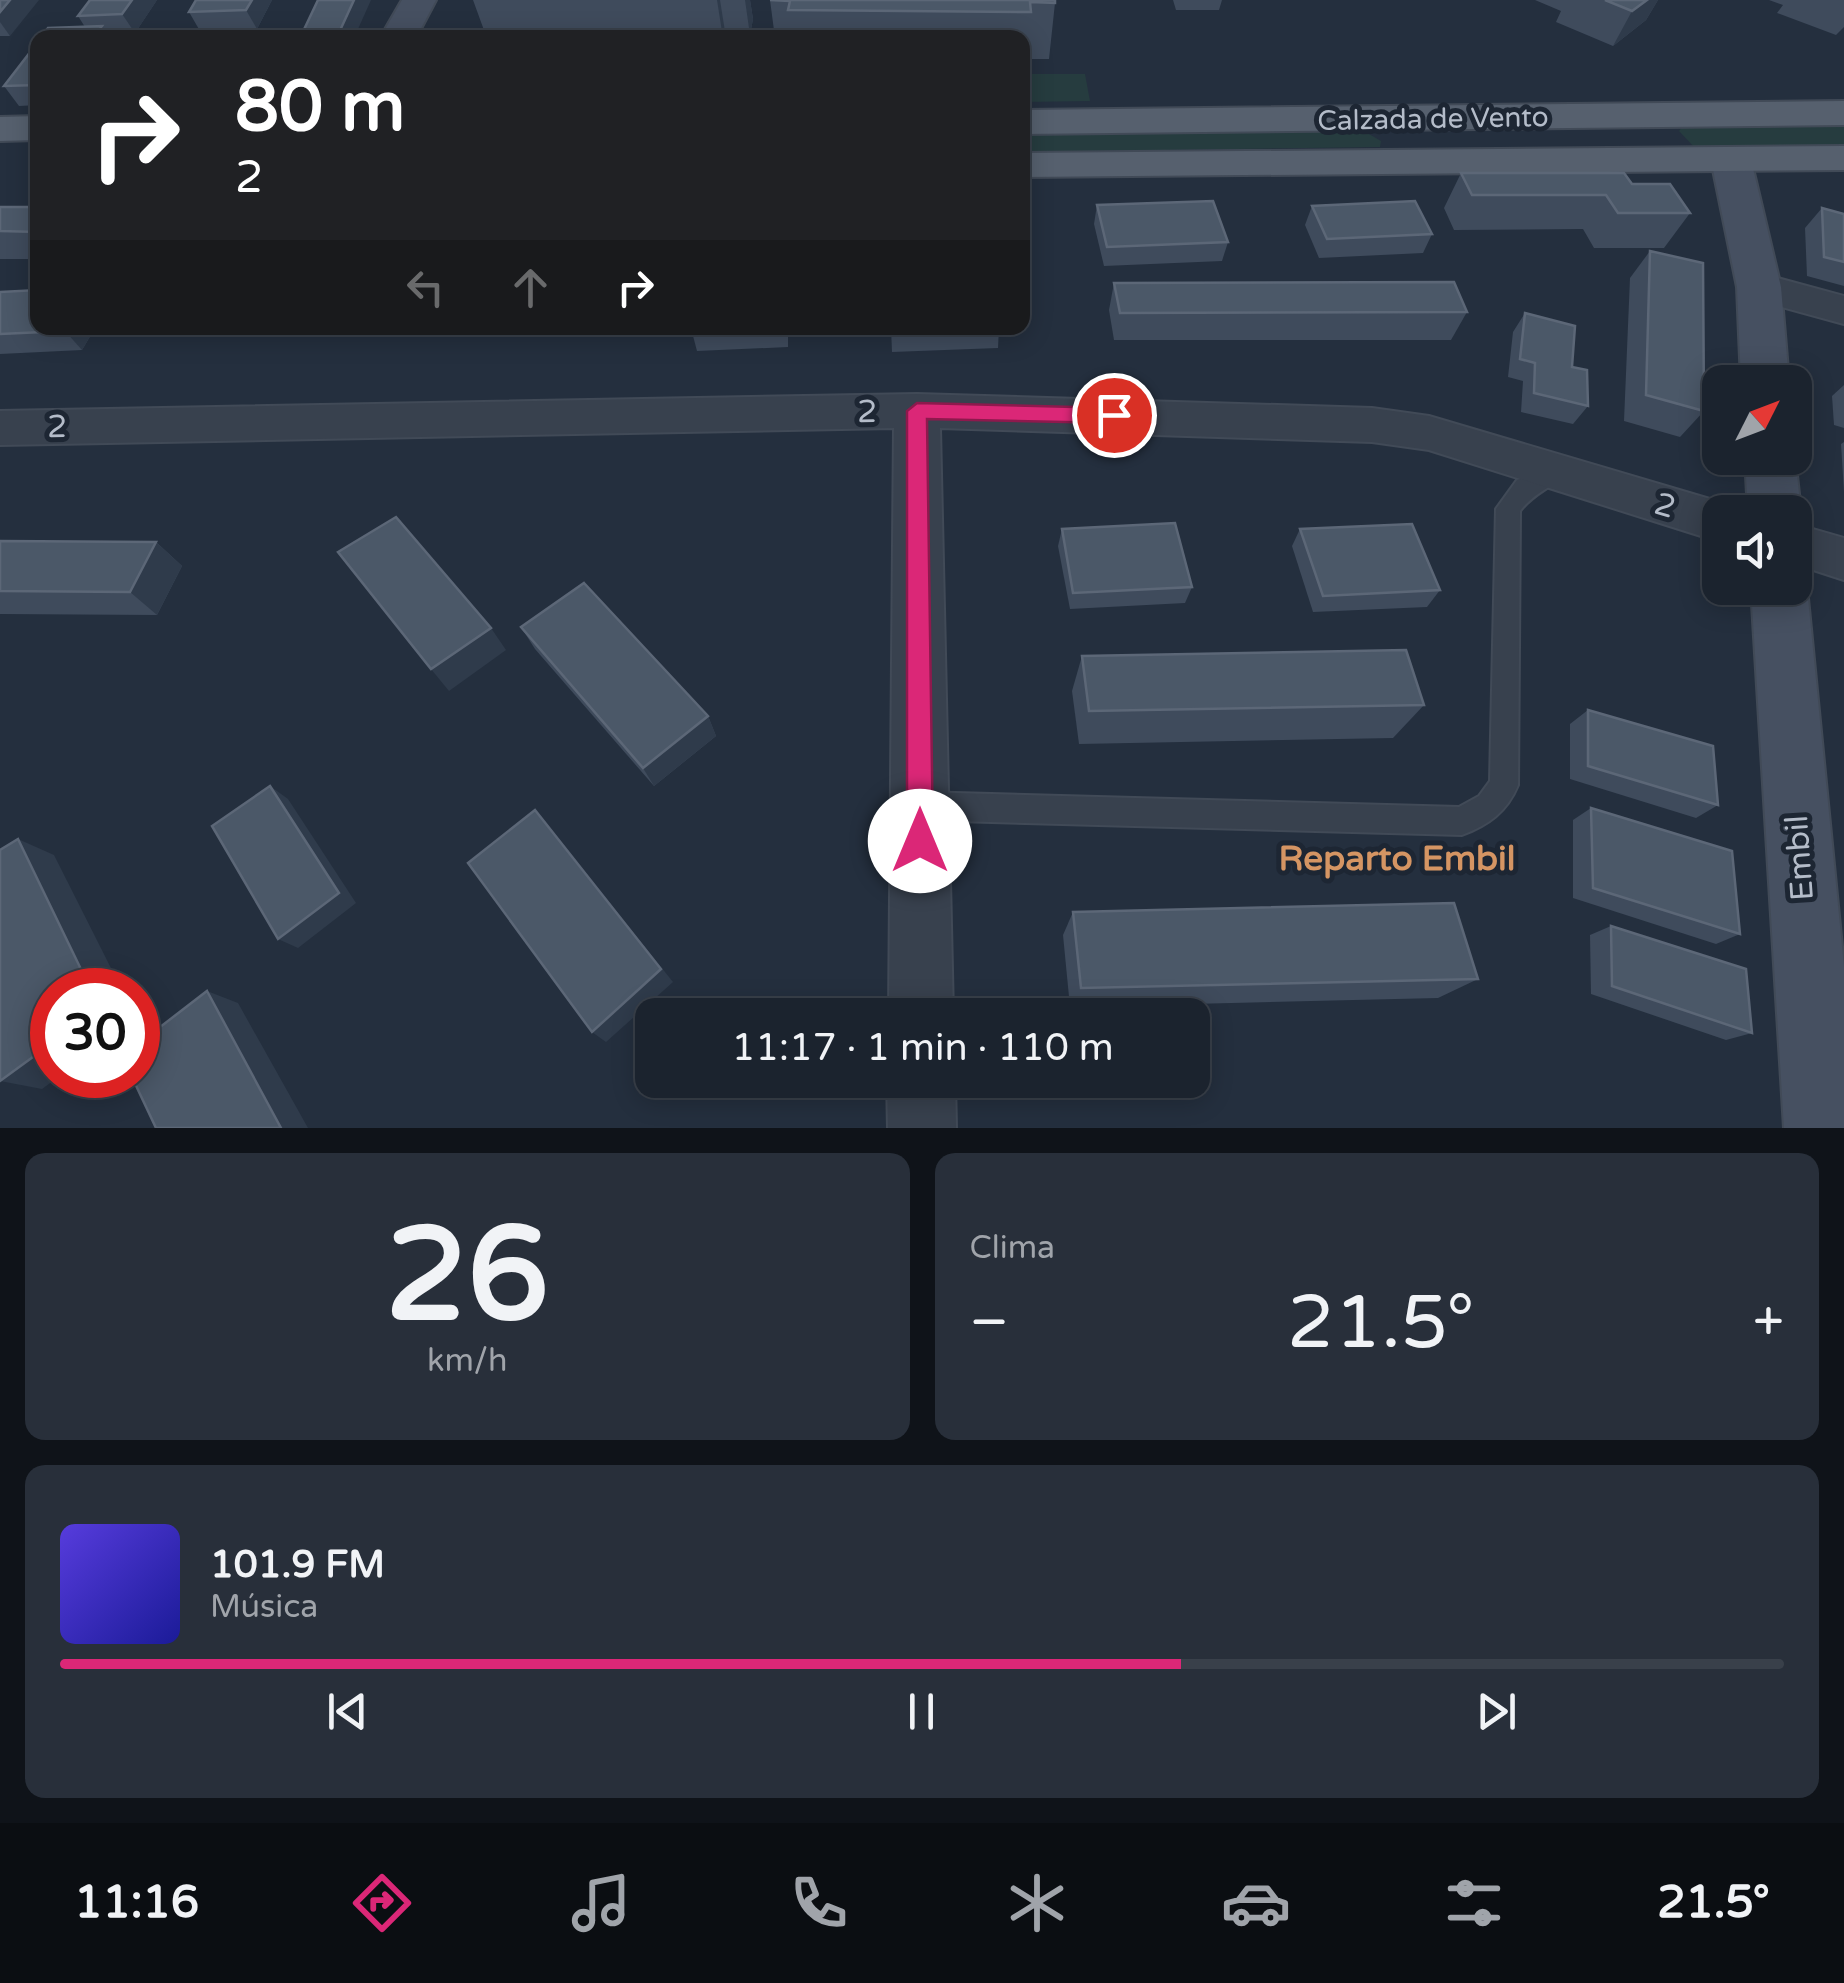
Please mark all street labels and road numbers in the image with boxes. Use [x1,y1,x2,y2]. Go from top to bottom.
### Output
street label: Calzada de Vento [1317,100,1549,138]
street label: 2 [857,393,877,431]
street label: 2 [47,408,67,446]
street label: 2 [1650,485,1680,527]
street label: Embil [1778,814,1822,902]

